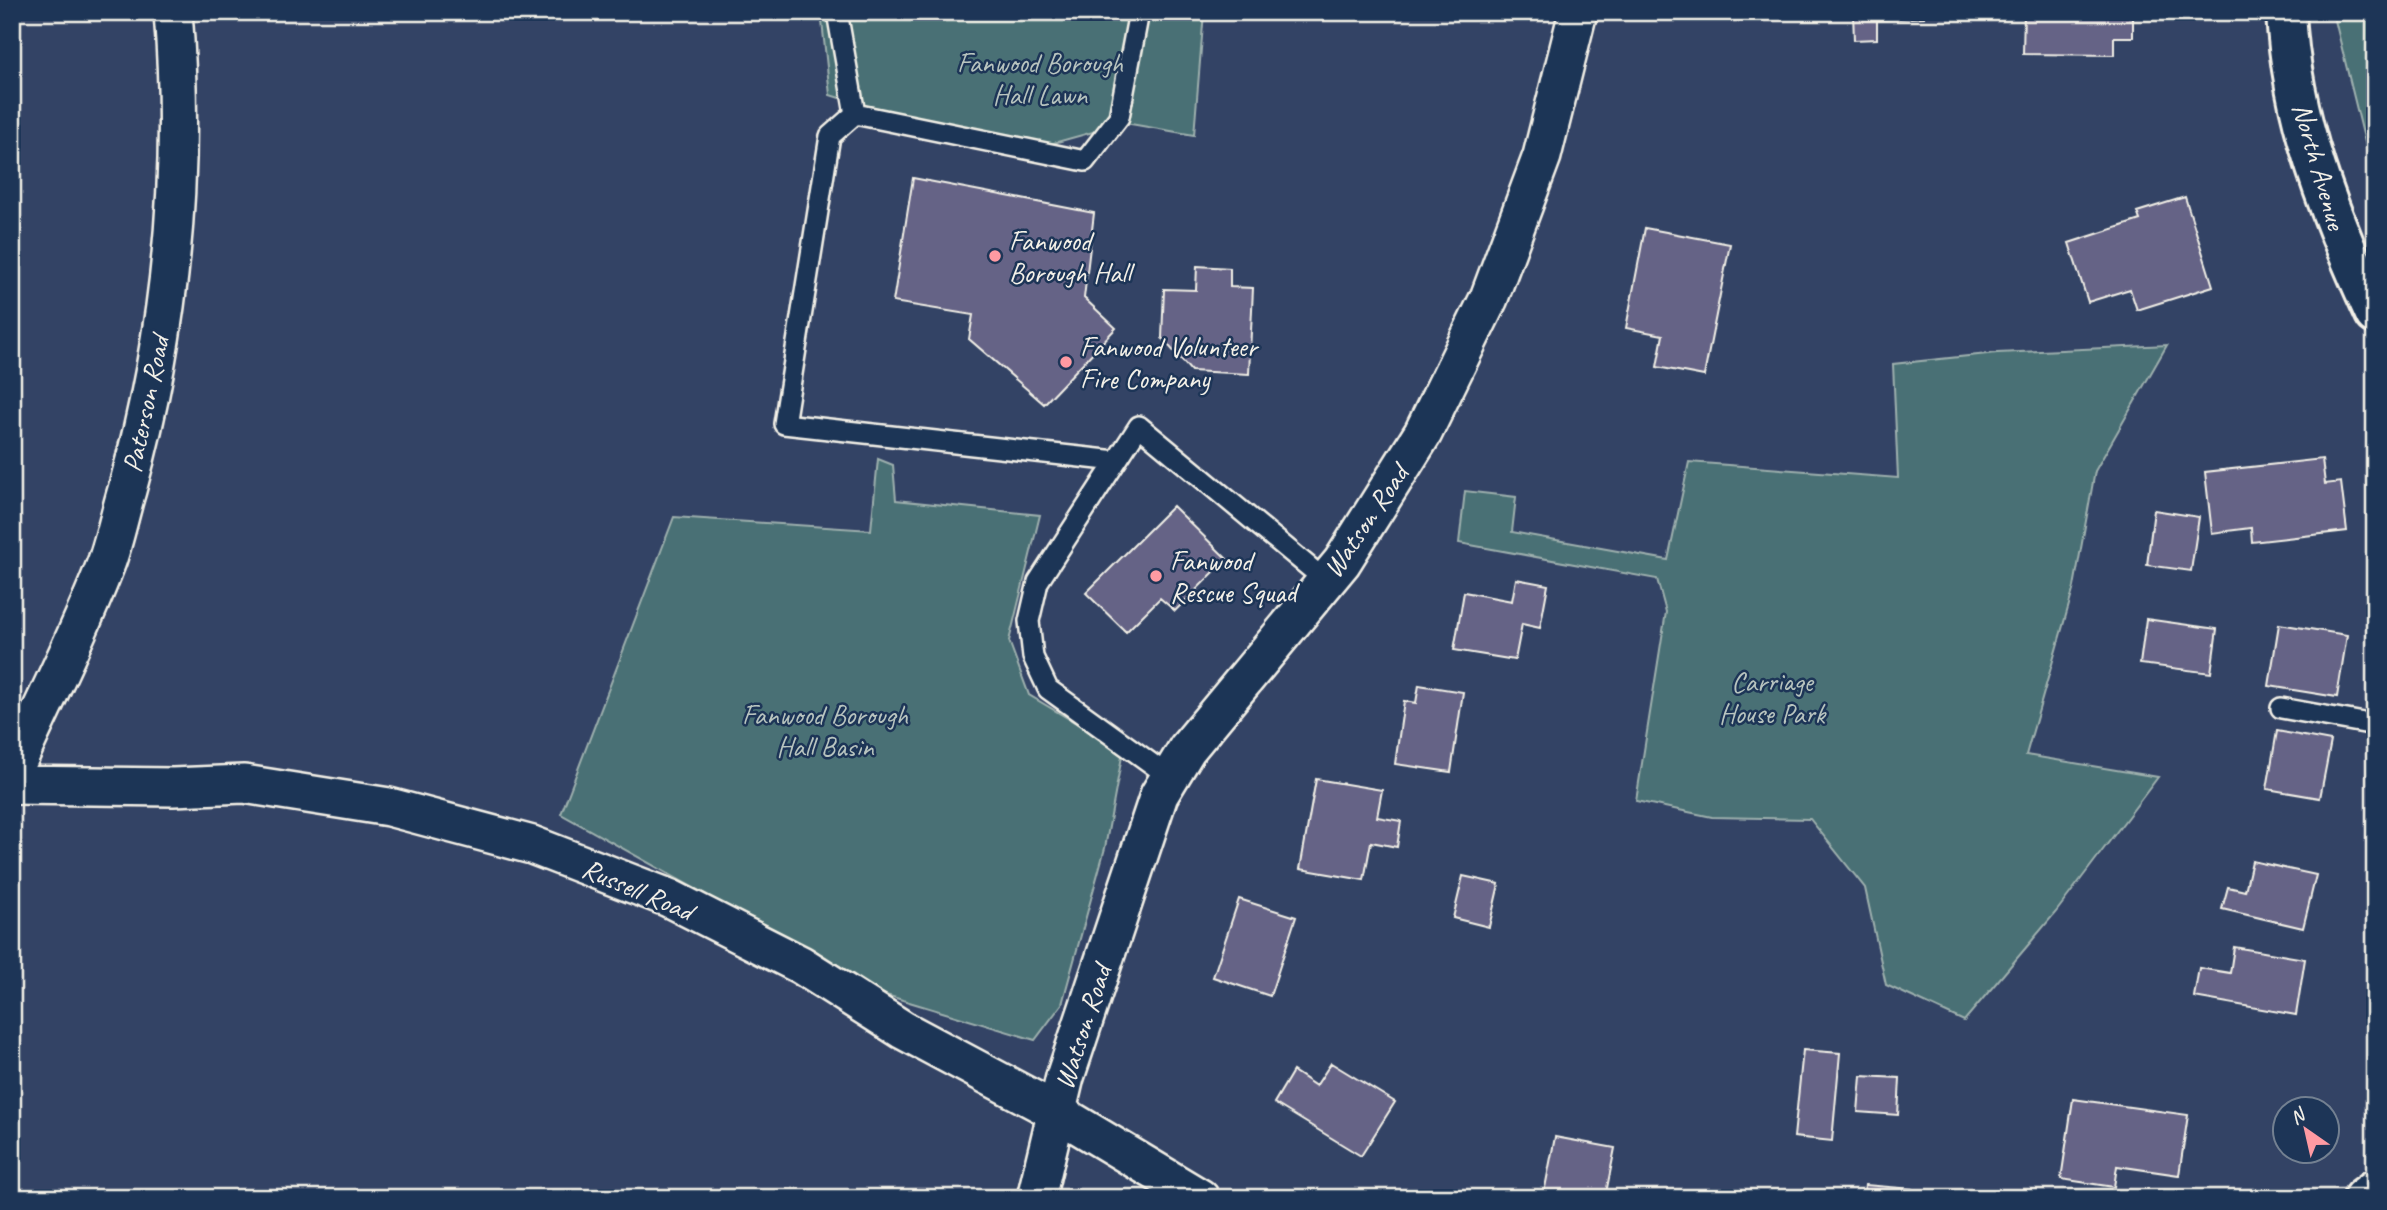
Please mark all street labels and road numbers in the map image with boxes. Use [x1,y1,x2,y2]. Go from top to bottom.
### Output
street label: North Avenue [2285,99,2355,235]
street label: Paterson Road [114,329,178,475]
street label: Watson Road [1315,455,1418,584]
street label: Russell Road [577,851,702,930]
street label: Watson Road [1046,957,1120,1094]

